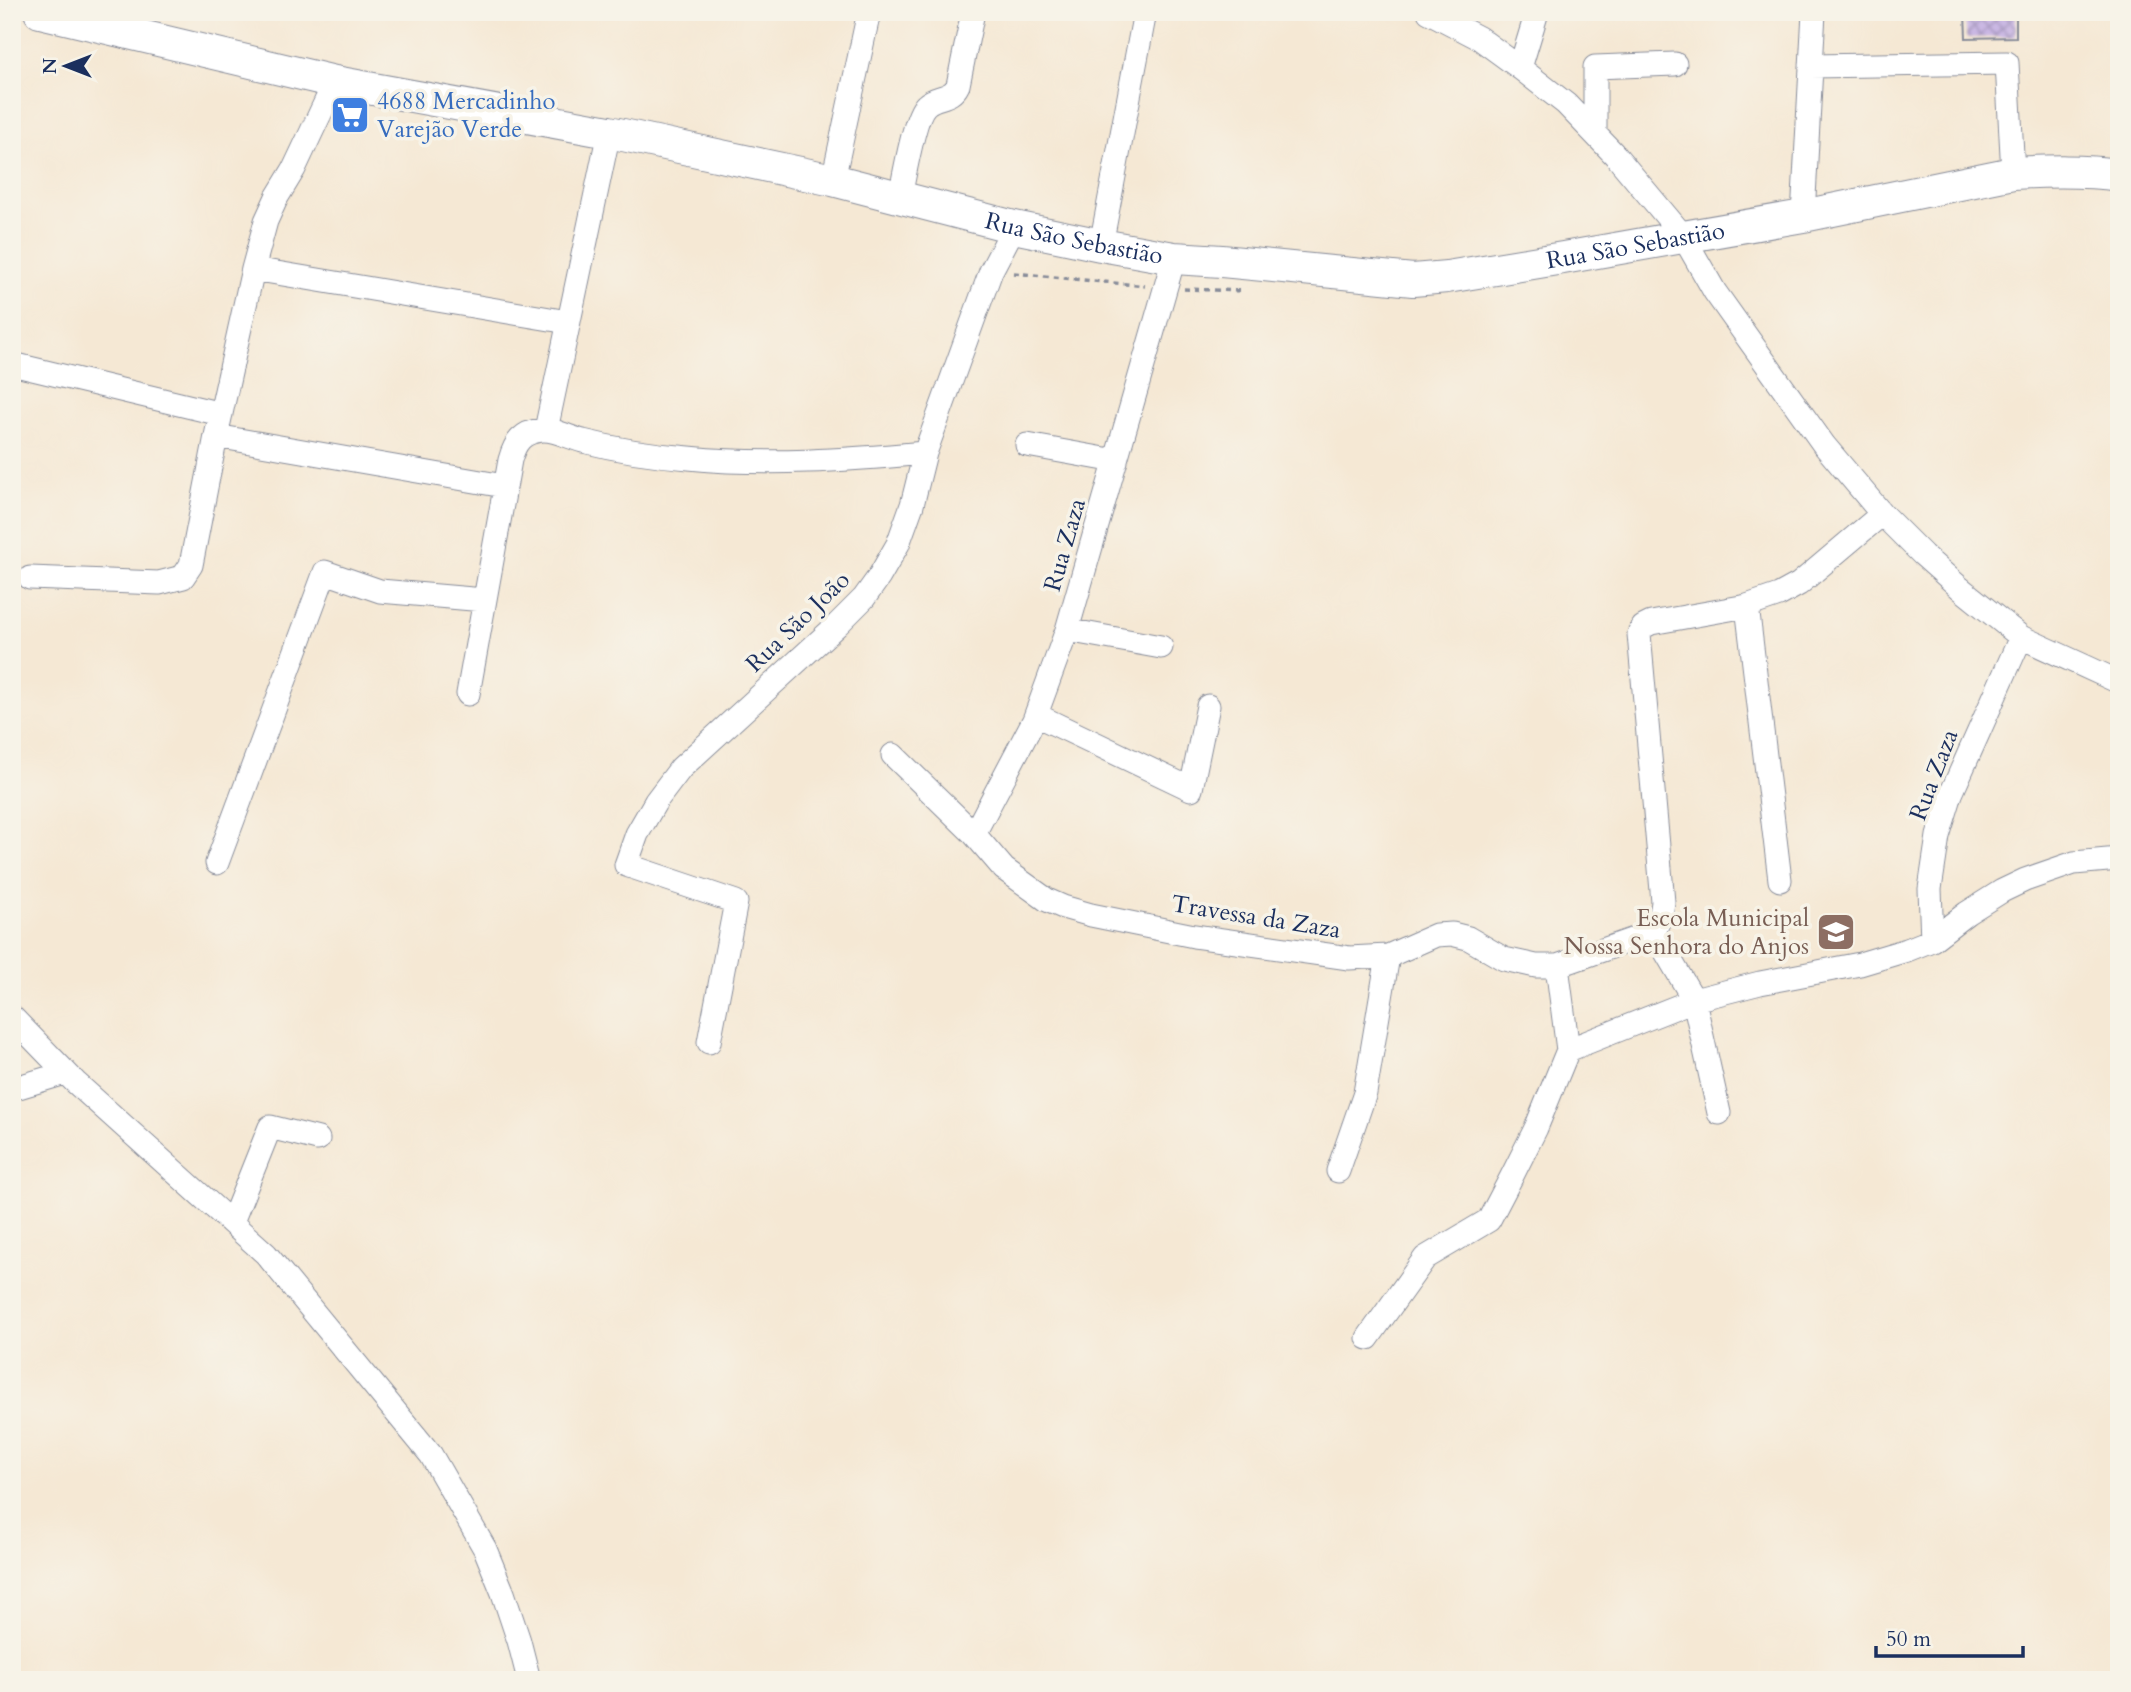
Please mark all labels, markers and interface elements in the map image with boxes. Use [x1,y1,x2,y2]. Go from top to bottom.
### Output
north arrow [32,32,102,102]
text: N [37,57,63,74]
place label: 4688 Mercadinho Varejão Verde [377,85,556,146]
supermarket icon: 4688 Mercadinho Varejão Verde [329,94,371,136]
street label: Rua São Sebastião [982,204,1166,272]
street label: Rua São Sebastião [1544,214,1727,277]
street label: Rua Zaza [1036,494,1094,595]
street label: Rua São João [739,564,857,680]
street label: Rua Zaza [1902,724,1967,825]
street label: Travessa da Zaza [1169,887,1344,947]
place label: Escola Municipal Nossa Senhora do Anjos [1564,902,1809,963]
school or university icon: Escola Municipal Nossa Senhora do Anjos [1815,911,1857,953]
scale bar [1876,1615,2022,1659]
text: 50 m [1886,1625,1931,1654]

